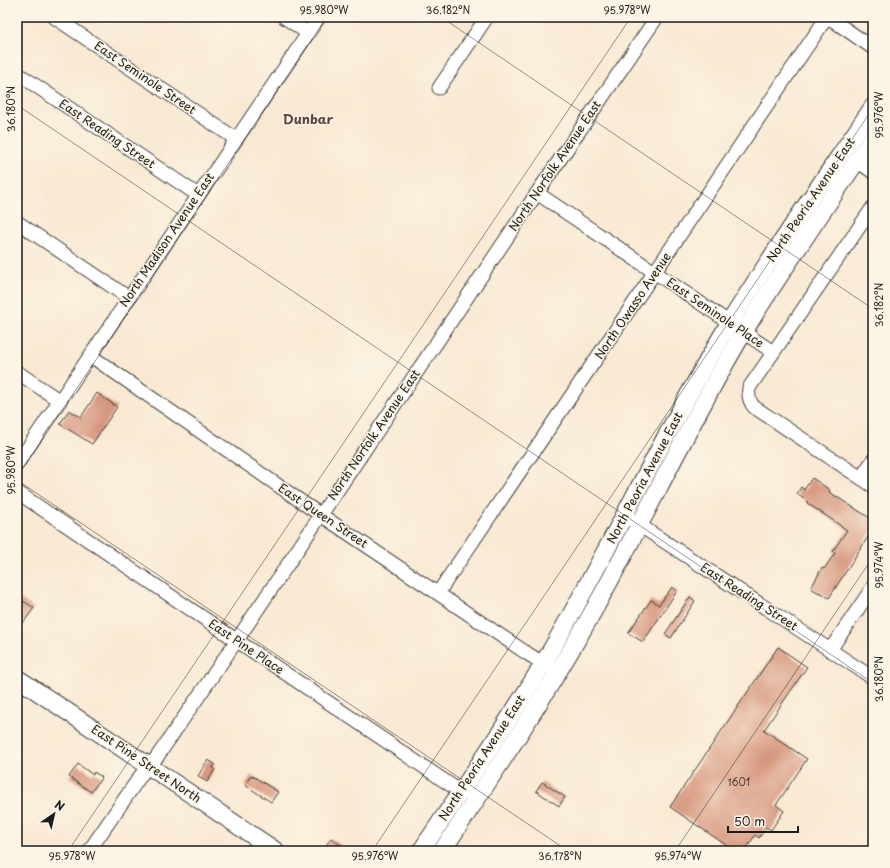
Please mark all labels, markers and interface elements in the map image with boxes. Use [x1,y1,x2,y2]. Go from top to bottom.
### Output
text: 95.980°W [300,2,349,17]
text: 36.182°N [426,2,471,17]
text: 95.978°W [604,2,651,17]
street label: East Seminole Street [91,36,200,118]
text: 36.180°N [3,86,18,132]
text: 95.976°W [871,91,886,138]
street label: East Reading Street [56,94,160,172]
street label: North Norfolk Avenue East [504,96,605,234]
district label: Dunbar [283,109,334,128]
street label: North Peoria Avenue East [762,133,859,265]
street label: North Madison Avenue East [114,168,218,310]
street label: North Owasso Avenue [590,248,675,363]
street label: East Seminole Place [663,273,768,352]
text: 36.182°N [871,282,886,327]
street label: North Norfolk Avenue East [323,365,424,503]
street label: North Peoria Avenue East [602,408,687,547]
text: 95.980°W [3,445,18,494]
street label: East Queen Street [275,478,372,552]
text: 95.974°W [871,541,886,588]
street label: East Reading Street [697,558,802,635]
street label: East Pine Place [205,614,288,678]
text: 36.180°N [871,656,886,702]
street label: North Peoria Avenue East [434,691,529,824]
street label: East Pine Street North [88,720,205,807]
house number: 1601 [728,774,750,789]
north arrow [34,794,74,834]
text: N [52,796,68,815]
scale bar [728,808,798,834]
text: 50 m [734,812,765,830]
text: 95.978°W [49,848,96,863]
text: 95.976°W [352,848,399,863]
text: 36.178°N [538,848,582,863]
text: 95.974°W [655,848,702,863]

